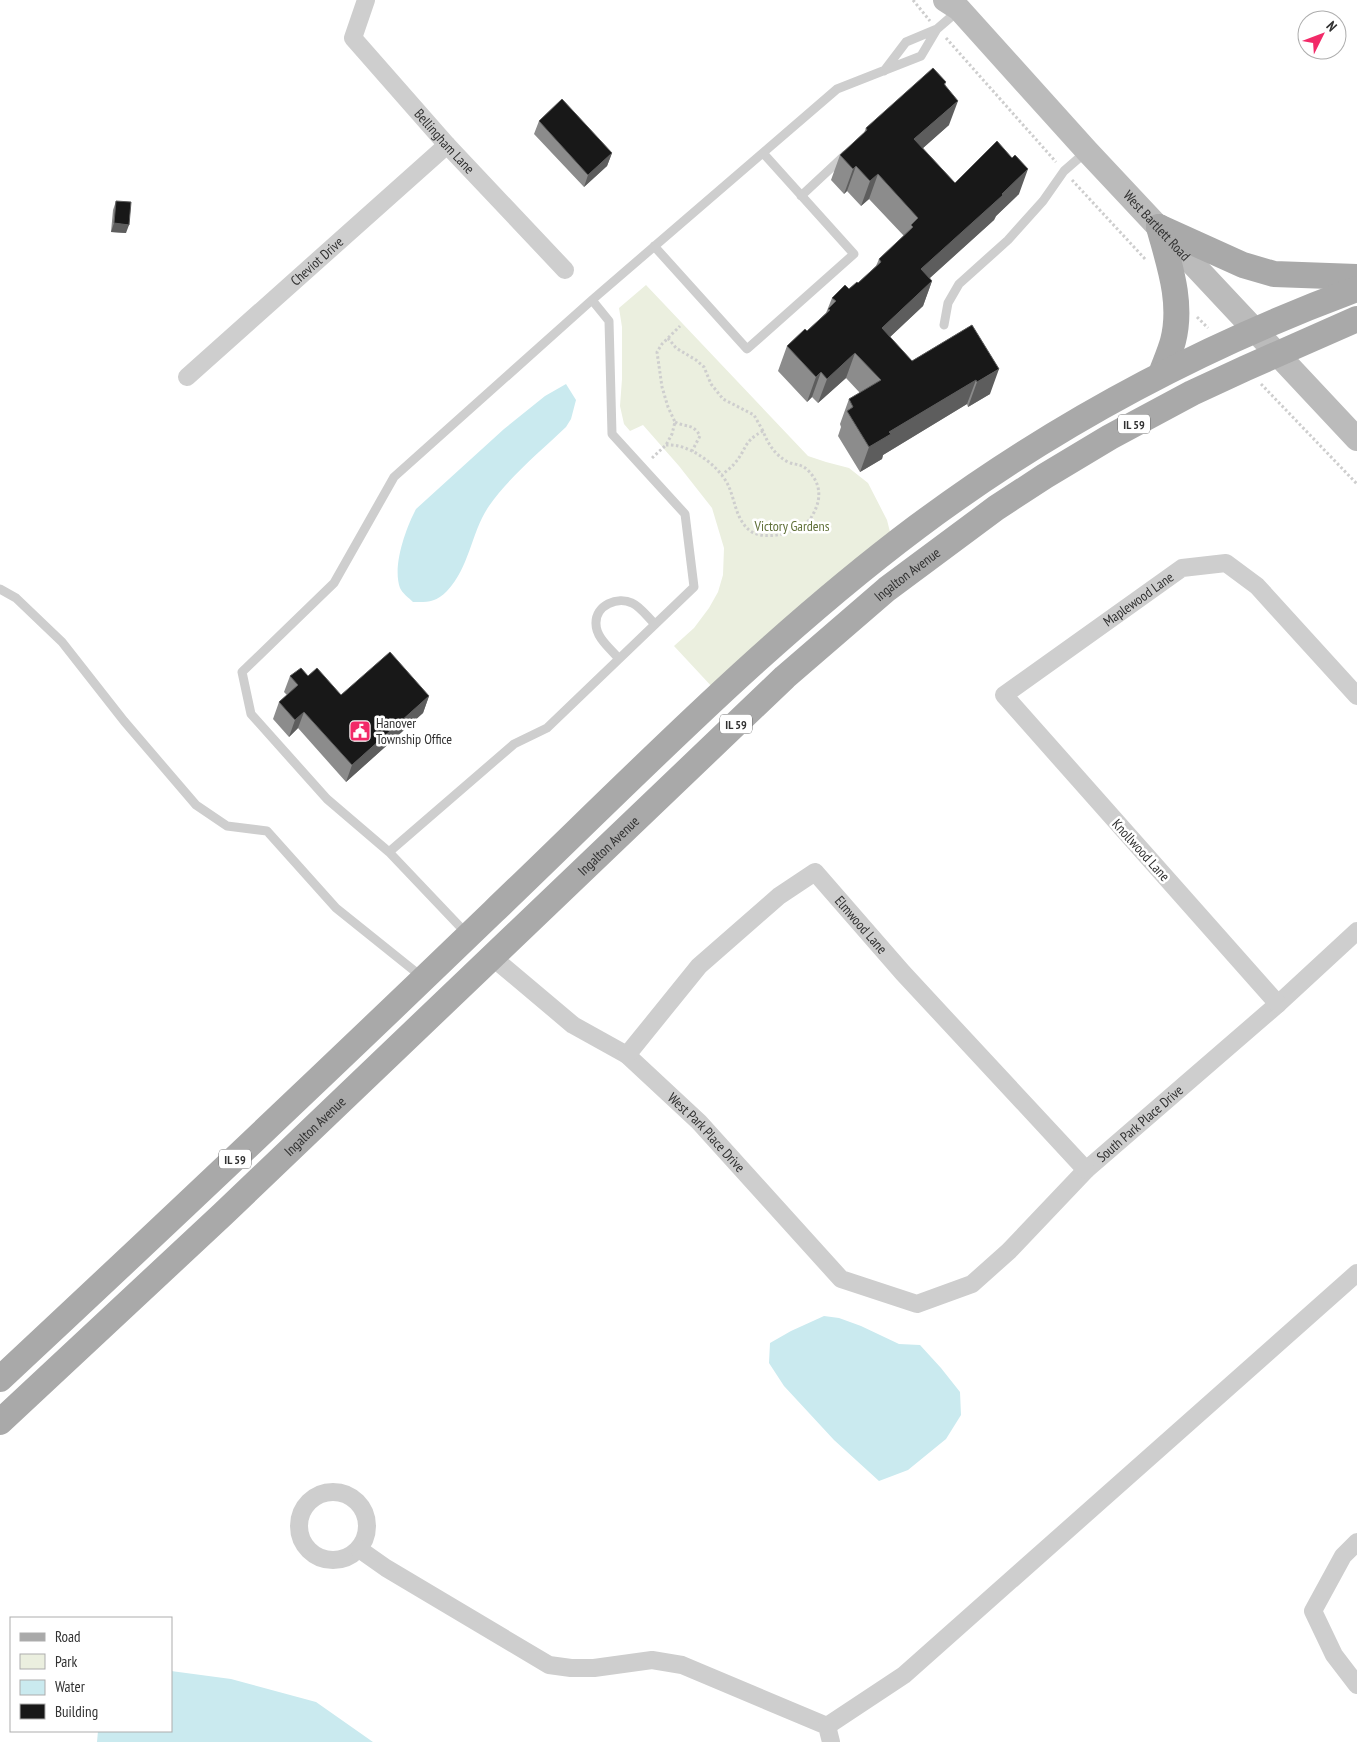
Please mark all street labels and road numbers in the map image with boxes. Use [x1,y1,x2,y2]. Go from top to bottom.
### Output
street label: Bellingham Lane [410,105,478,178]
street label: West Bartlett Road [1119,186,1194,265]
street label: Cheviot Drive [287,233,347,290]
road number: IL 59 [1118,414,1150,434]
street label: Ingalton Avenue [870,543,944,605]
street label: Maplewood Lane [1100,568,1177,630]
road number: IL 59 [720,714,752,734]
street label: Ingalton Avenue [574,812,643,879]
street label: Knollwood Lane [1108,815,1174,885]
street label: Elmwood Lane [831,892,891,958]
street label: South Park Place Drive [1093,1081,1187,1166]
street label: West Park Place Drive [664,1089,749,1176]
street label: Ingalton Avenue [280,1093,350,1160]
road number: IL 59 [219,1150,251,1168]

